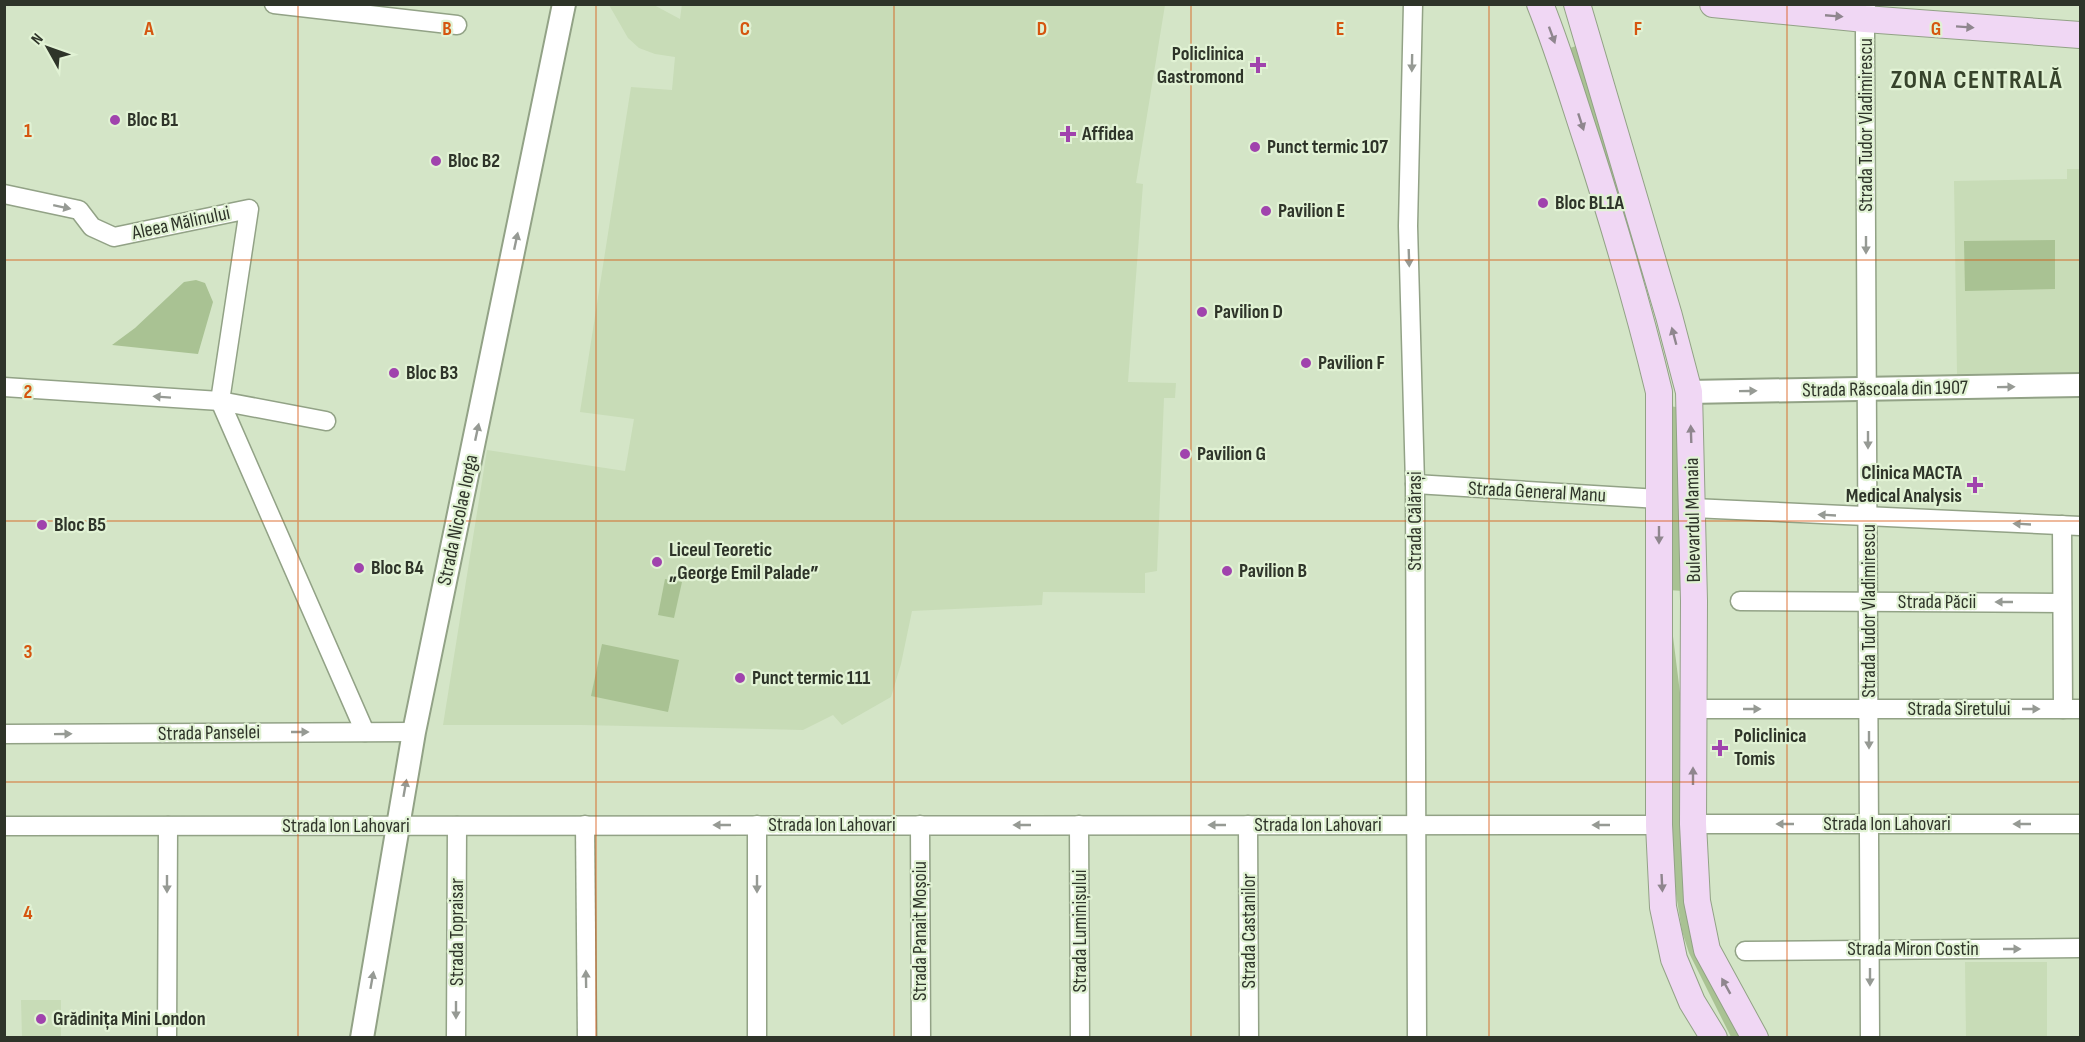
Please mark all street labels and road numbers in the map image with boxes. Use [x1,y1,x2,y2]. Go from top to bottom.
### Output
street label: Strada Tudor Vladimirescu [1854,38,1878,212]
street label: Aleea Mălinului [129,201,232,245]
street label: Strada Răscoala din 1907 [1802,376,1968,402]
street label: Strada Nicolae Iorga [432,453,484,587]
street label: Bulevardul Mamaia [1680,458,1706,582]
street label: Strada Călărași [1403,471,1427,571]
street label: Strada General Manu [1467,476,1607,508]
street label: Strada Tudor Vladimirescu [1857,524,1881,698]
street label: Strada Păcii [1898,590,1976,614]
street label: Strada Siretului [1908,697,2010,721]
street label: Strada Panselei [158,720,260,746]
street label: Strada Ion Lahovari [1823,812,1951,836]
street label: Strada Ion Lahovari [768,813,896,837]
street label: Strada Ion Lahovari [1254,813,1382,837]
street label: Strada Ion Lahovari [282,814,410,838]
street label: Strada Panait Moșoiu [908,861,932,1001]
street label: Strada Luminișului [1068,870,1092,992]
street label: Strada Castanilor [1237,873,1261,988]
street label: Strada Topraisar [445,878,469,986]
street label: Strada Miron Costin [1847,937,1979,961]

